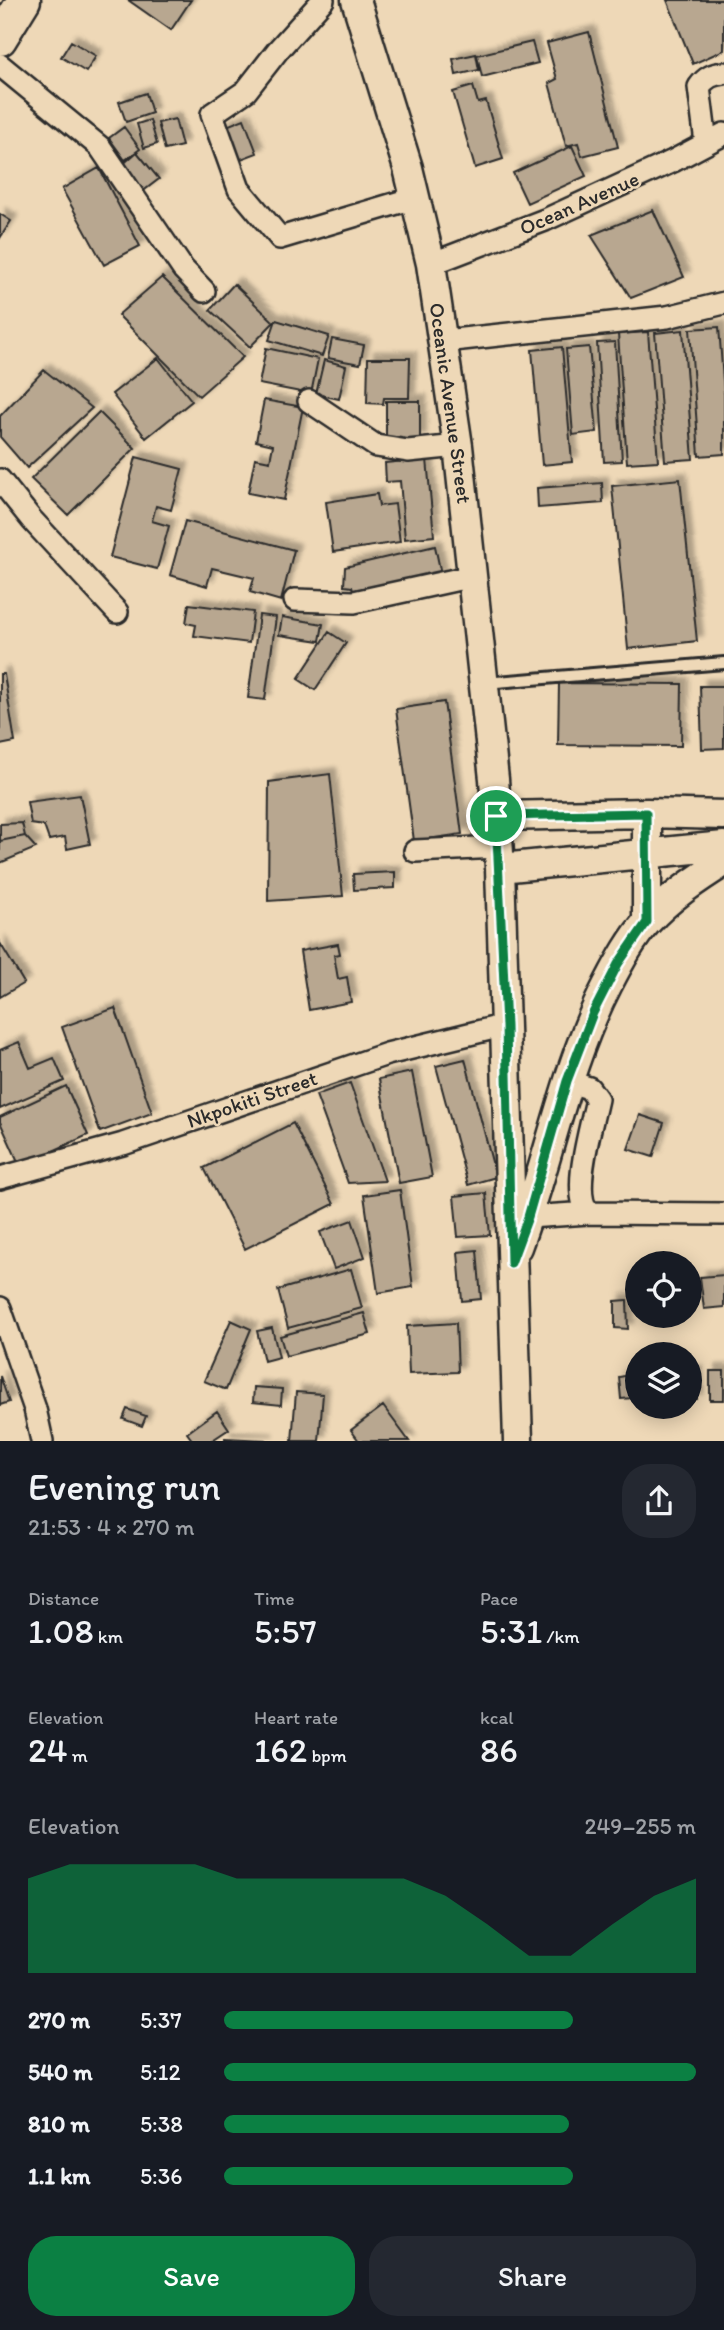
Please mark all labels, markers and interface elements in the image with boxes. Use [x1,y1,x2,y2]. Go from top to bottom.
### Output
street label: Ocean Avenue [515,166,643,240]
street label: Oceanic Avenue Street [425,301,478,505]
pin [466,786,526,846]
icon: arrive [477,797,515,835]
street label: Nkpokiti Street [184,1065,321,1133]
map controls [625,1251,702,1419]
button: locate [625,1251,702,1328]
button: layers [625,1342,702,1419]
text: Evening run [28,1464,221,1510]
button: share [622,1464,696,1538]
text: 21:53 · 4 × 270 m [28,1513,195,1541]
text: Distance [28,1587,99,1610]
text: Time [254,1587,295,1610]
text: Pace [480,1587,518,1610]
text: 1.08 [28,1610,94,1652]
text: 5:57 [254,1610,317,1652]
text: 5:31 [480,1610,542,1652]
text: km [94,1625,123,1648]
text: /km [542,1625,580,1648]
text: Elevation [28,1706,104,1729]
text: Heart rate [254,1706,338,1729]
text: kcal [480,1706,514,1729]
text: 24 [28,1729,67,1771]
text: 162 [254,1729,307,1771]
text: 86 [480,1729,518,1771]
text: m [67,1744,88,1767]
text: bpm [307,1744,347,1767]
text: Elevation [28,1812,119,1840]
text: 249–255 m [584,1812,696,1840]
text: 270 m [28,2006,90,2034]
text: 5:37 [140,2006,182,2034]
text: 540 m [28,2058,93,2086]
text: 5:12 [140,2058,180,2086]
text: 810 m [28,2110,90,2138]
text: 5:38 [140,2110,183,2138]
text: 1.1 km [28,2162,91,2190]
text: 5:36 [140,2162,182,2190]
button: Save [28,2236,355,2316]
button: Share [369,2236,696,2316]

